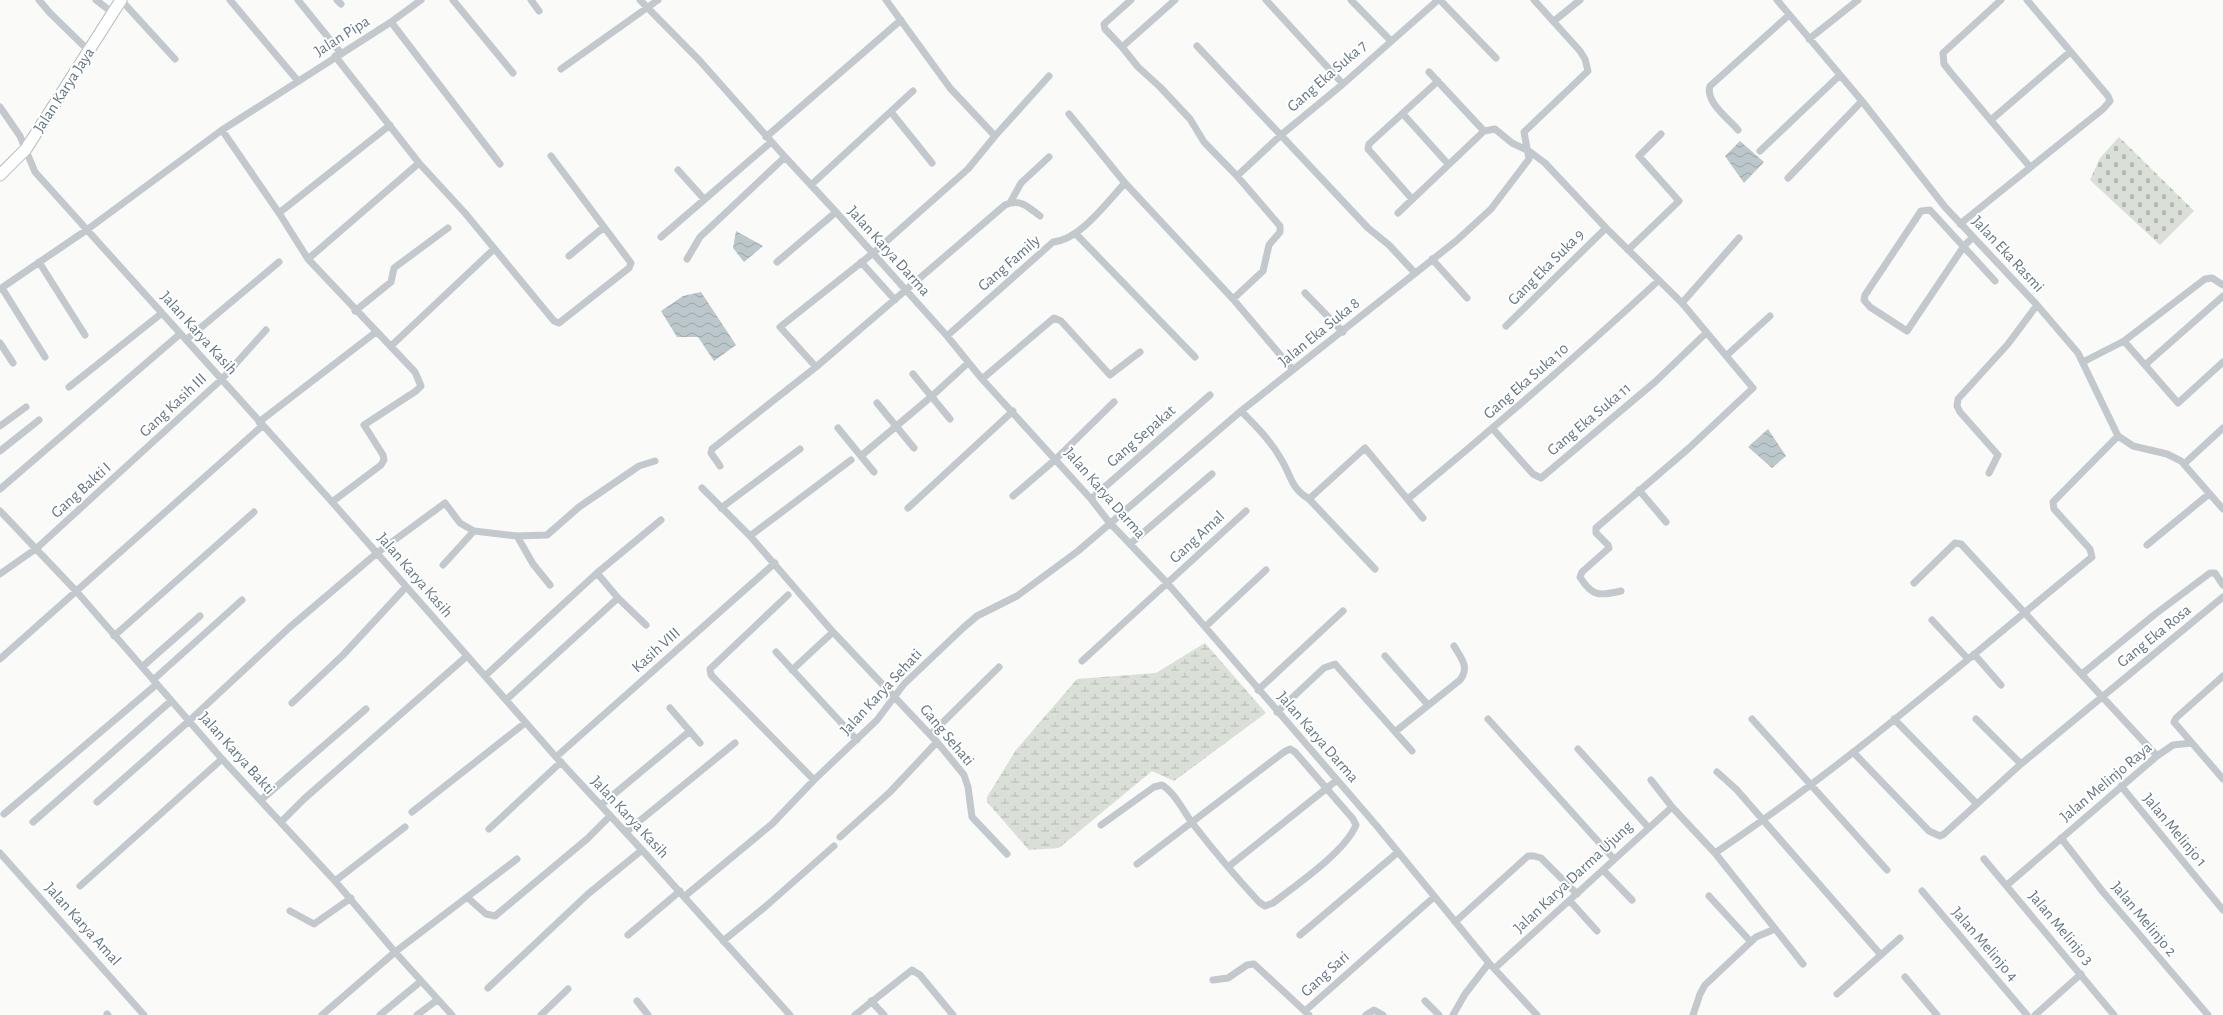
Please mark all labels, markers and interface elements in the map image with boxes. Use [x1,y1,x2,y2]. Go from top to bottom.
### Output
street label: Jalan Pipa [312,13,372,59]
street label: Gang Eka Suka 7 [1284,37,1370,115]
street label: Jalan Karya Jaya [31,45,98,136]
street label: Jalan Karya Darma [844,203,933,300]
street label: Jalan Eka Rasmi [1969,213,2047,295]
street label: Gang Eka Suka 9 [1505,226,1587,308]
street label: Gang Family [975,232,1044,295]
street label: Jalan Karya Kasih [157,288,240,378]
street label: Jalan Eka Suka 8 [1275,295,1363,369]
street label: Gang Eka Suka 10 [1480,340,1572,422]
street label: Gang Kasih III [136,370,210,440]
street label: Gang Eka Suka 11 [1544,380,1634,458]
street label: Gang Sepakat [1104,402,1178,470]
street label: Jalan Karya Darma [1061,444,1149,542]
street label: Gang Bakti I [48,459,114,521]
street label: Gang Amal [1166,508,1228,566]
street label: Jalan Karya Kasih [373,530,456,621]
street label: Gang Eka Rosa [2114,602,2194,670]
street label: Kasih VIII [629,624,683,676]
street label: Jalan Karya Sehati [837,646,926,739]
street label: Jalan Karya Darma [1274,688,1362,786]
street label: Gang Sehati [917,701,977,769]
street label: Jalan Karya Bakti [195,709,278,798]
street label: Jalan Melinjo Raya [2057,739,2156,826]
street label: Jalan Karya Kasih [587,773,672,862]
street label: Jalan Melinjo 1 [2139,790,2210,870]
street label: Jalan Karya Darma Ujung [1511,818,1636,937]
street label: Jalan Melinjo 2 [2108,879,2180,960]
street label: Jalan Karya Amal [41,880,124,969]
street label: Jalan Melinjo 3 [2025,888,2096,969]
street label: Jalan Melinjo 4 [1948,904,2022,985]
street label: Gang Sari [1298,948,1352,1000]

